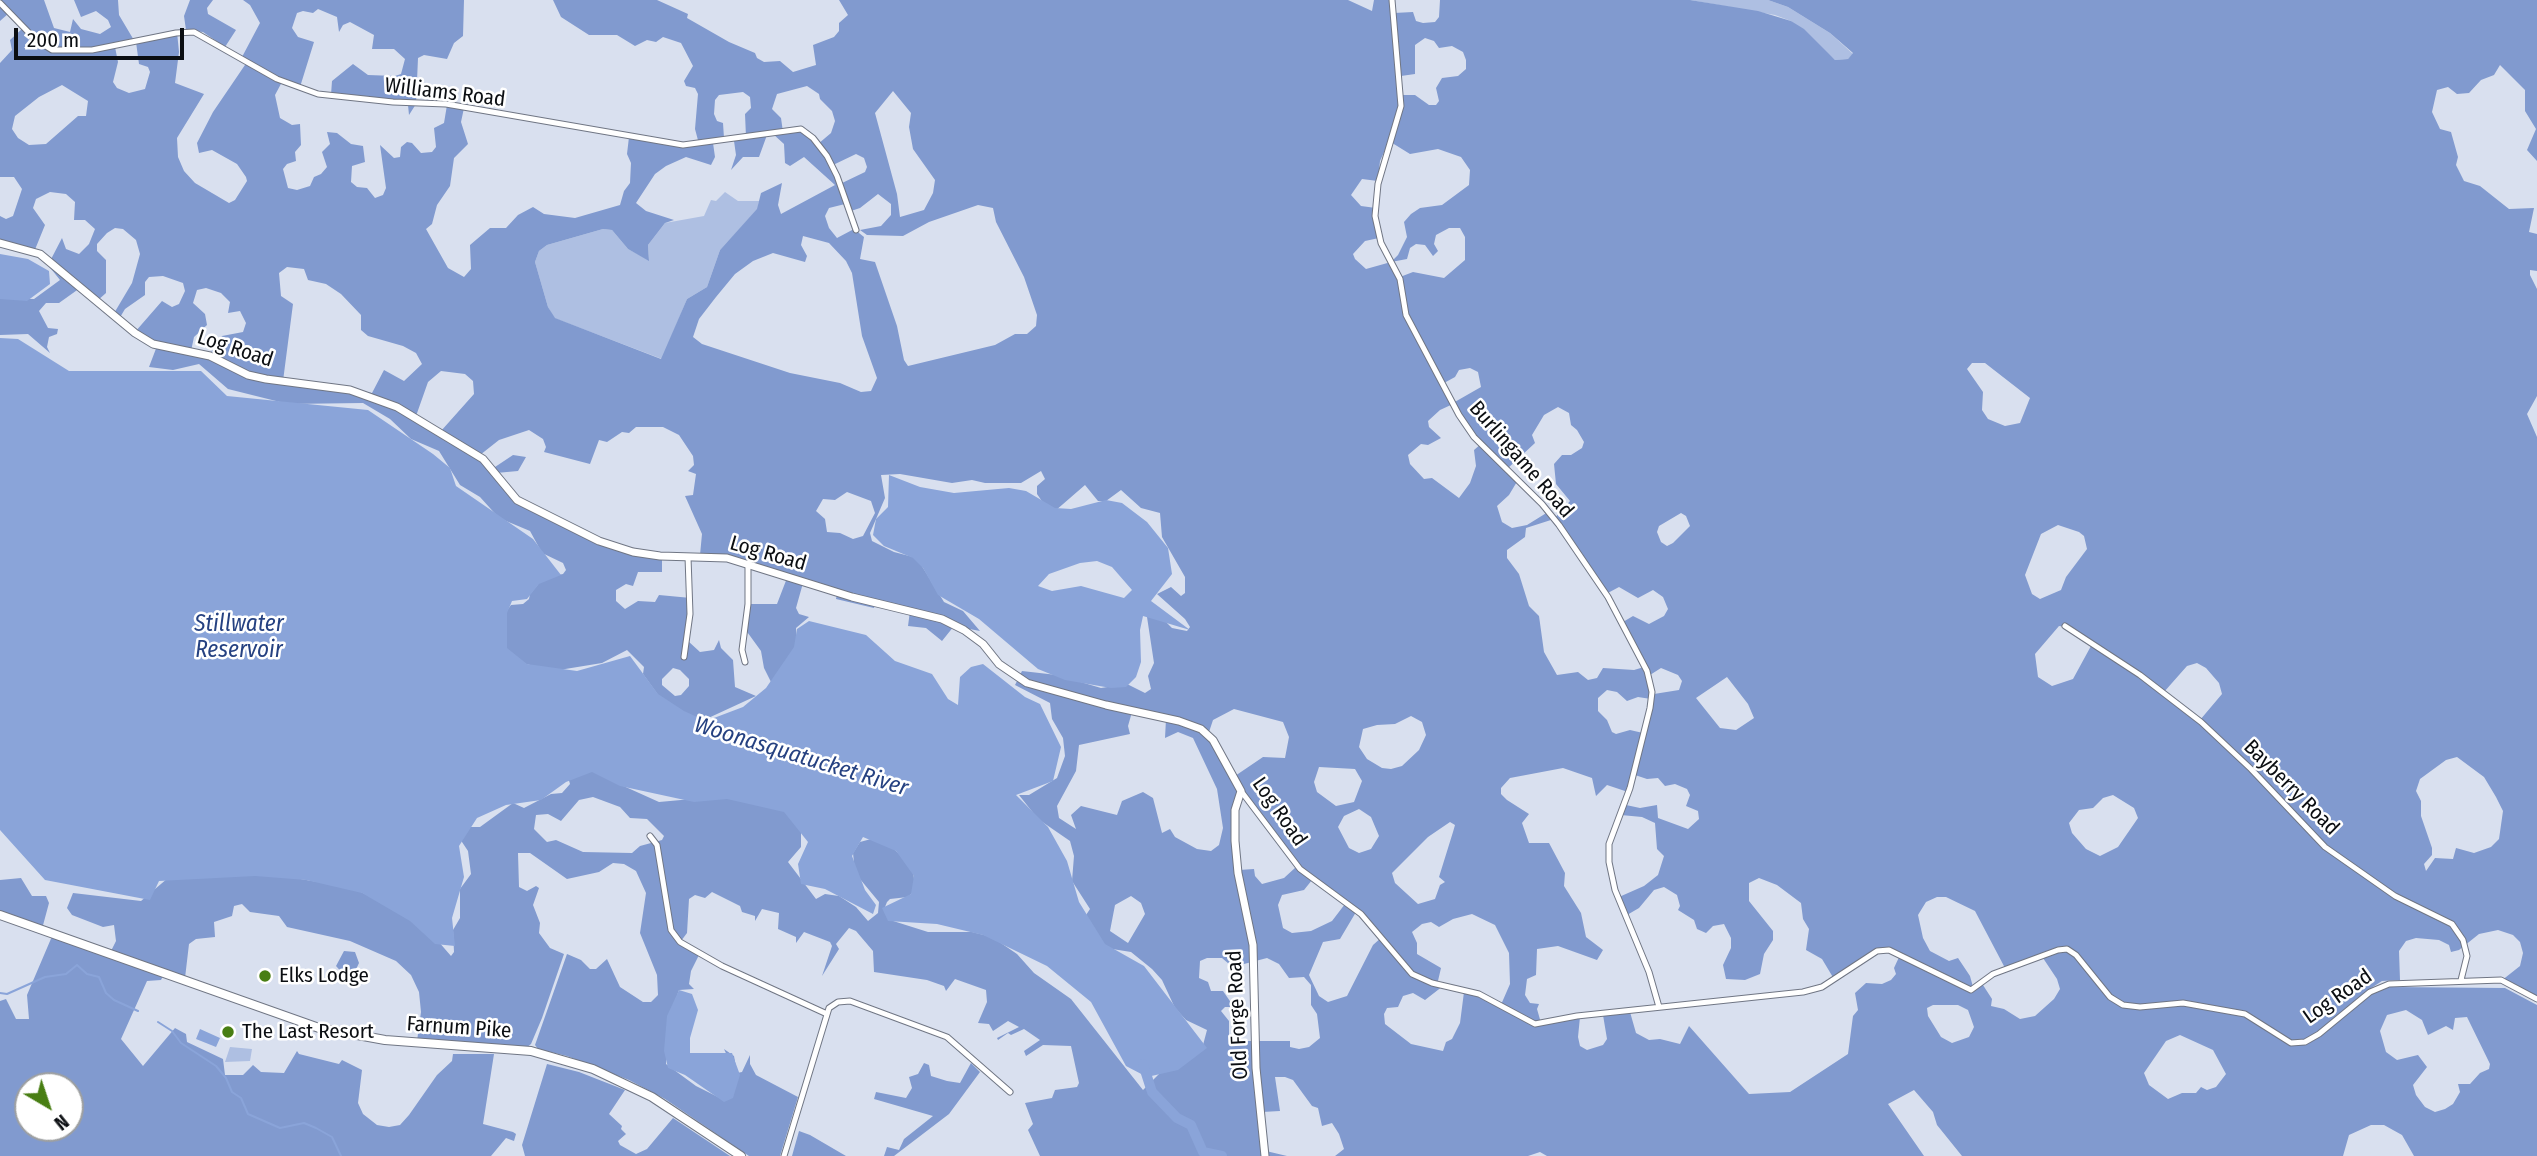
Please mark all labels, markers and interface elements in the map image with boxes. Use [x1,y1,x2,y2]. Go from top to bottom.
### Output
scale bar [18,14,187,58]
text: 200 m [27,27,79,53]
street label: Williams Road [383,73,507,113]
street label: Log Road [194,325,276,373]
street label: Burlingame Road [1463,396,1579,524]
street label: Log Road [727,531,809,577]
water label: Stillwater Reservoir [194,611,284,665]
water label: Woonasquatucket River [691,711,911,803]
street label: Bayberry Road [2238,735,2344,841]
street label: Log Road [1246,773,1312,851]
street label: Old Forge Road [1222,950,1254,1080]
place label: Elks Lodge [279,963,369,989]
street label: Log Road [2299,964,2377,1030]
marker: Elks Lodge [257,968,273,984]
street label: Farnum Pike [406,1012,512,1044]
place label: The Last Resort [242,1019,374,1045]
marker: The Last Resort [220,1024,236,1040]
north arrow [14,1072,84,1142]
text: N [50,1110,73,1135]

